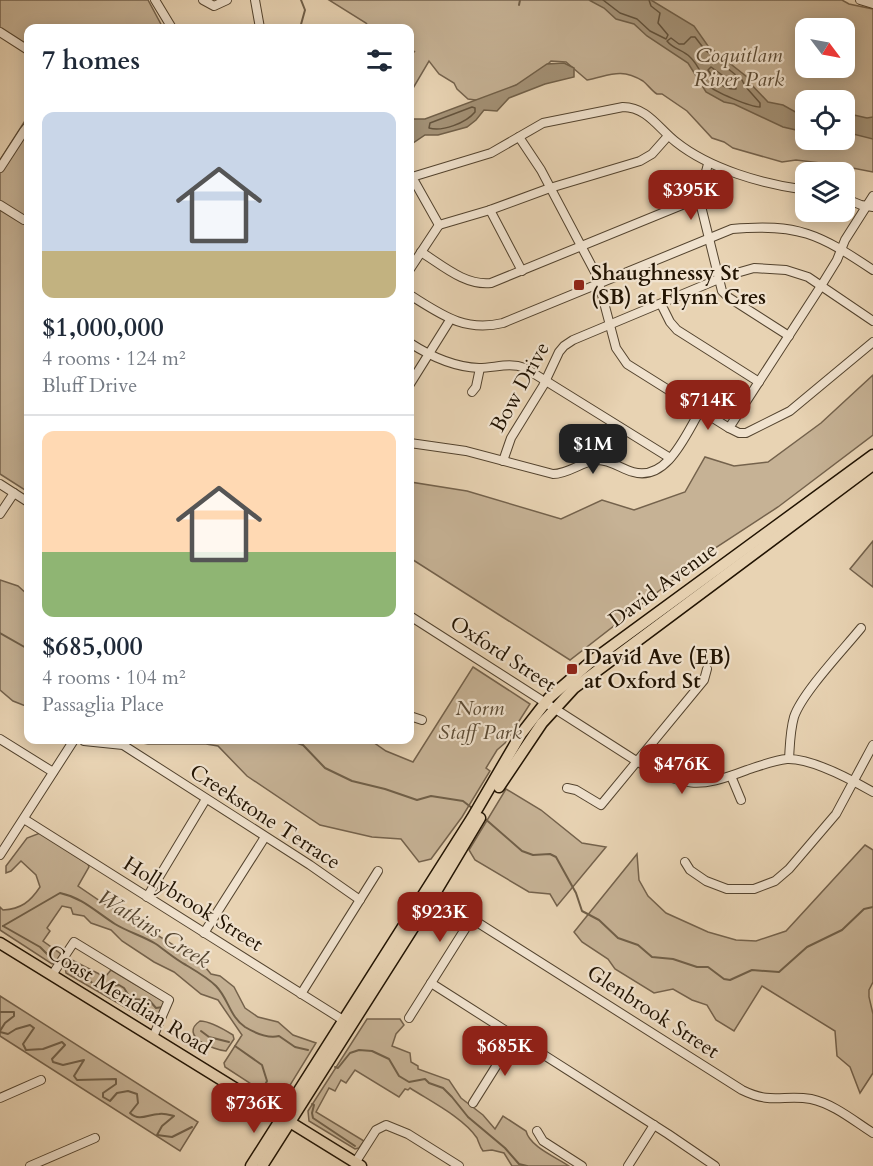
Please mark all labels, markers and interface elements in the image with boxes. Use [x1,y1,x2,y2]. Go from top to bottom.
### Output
north arrow [795,18,855,78]
map controls [795,18,855,222]
park label: Coquitlam River Park [694,41,785,94]
text: 7 homes [42,43,140,78]
icon: filters [363,44,396,77]
button: locate [795,90,855,150]
icon: home [165,151,273,259]
button: layers [795,162,855,222]
pin: $395K [649,170,733,221]
text: $395K [662,176,720,203]
place label: Shaughnessy St (SB) at Flynn Cres [591,259,766,312]
marker: Shaughnessy St (SB) at Flynn Cres [572,278,586,292]
text: $1,000,000 [42,310,164,345]
street label: Bow Drive [483,337,557,437]
text: 4 rooms · 124 m² [42,345,186,372]
text: Bluff Drive [42,372,137,399]
pin: $714K [666,380,750,431]
text: $714K [679,386,737,413]
pin: $1M [564,424,622,475]
text: $1M [573,430,613,457]
icon: home [165,470,273,578]
street label: David Avenue [603,536,723,634]
street label: Oxford Street [444,609,562,699]
text: $685,000 [42,629,143,664]
place label: David Ave (EB) at Oxford St [584,643,731,696]
marker: David Ave (EB) at Oxford St [565,662,579,676]
text: 4 rooms · 104 m² [42,664,186,691]
text: Passaglia Place [42,691,164,718]
park label: Norm Staff Park [438,694,522,747]
pin: $476K [640,744,724,795]
text: $476K [653,750,711,777]
street label: Creekstone Terrace [184,757,346,877]
street label: Hollybrook Street [118,849,269,959]
water label: Watkins Creek [92,882,216,976]
pin: $923K [398,892,482,943]
text: $923K [411,898,469,925]
street label: Coast Meridian Road [41,938,217,1062]
street label: Glenbrook Street [581,958,725,1066]
pin: $685K [463,1026,547,1077]
text: $685K [476,1032,534,1059]
pin: $736K [212,1083,296,1134]
text: $736K [225,1089,283,1116]

